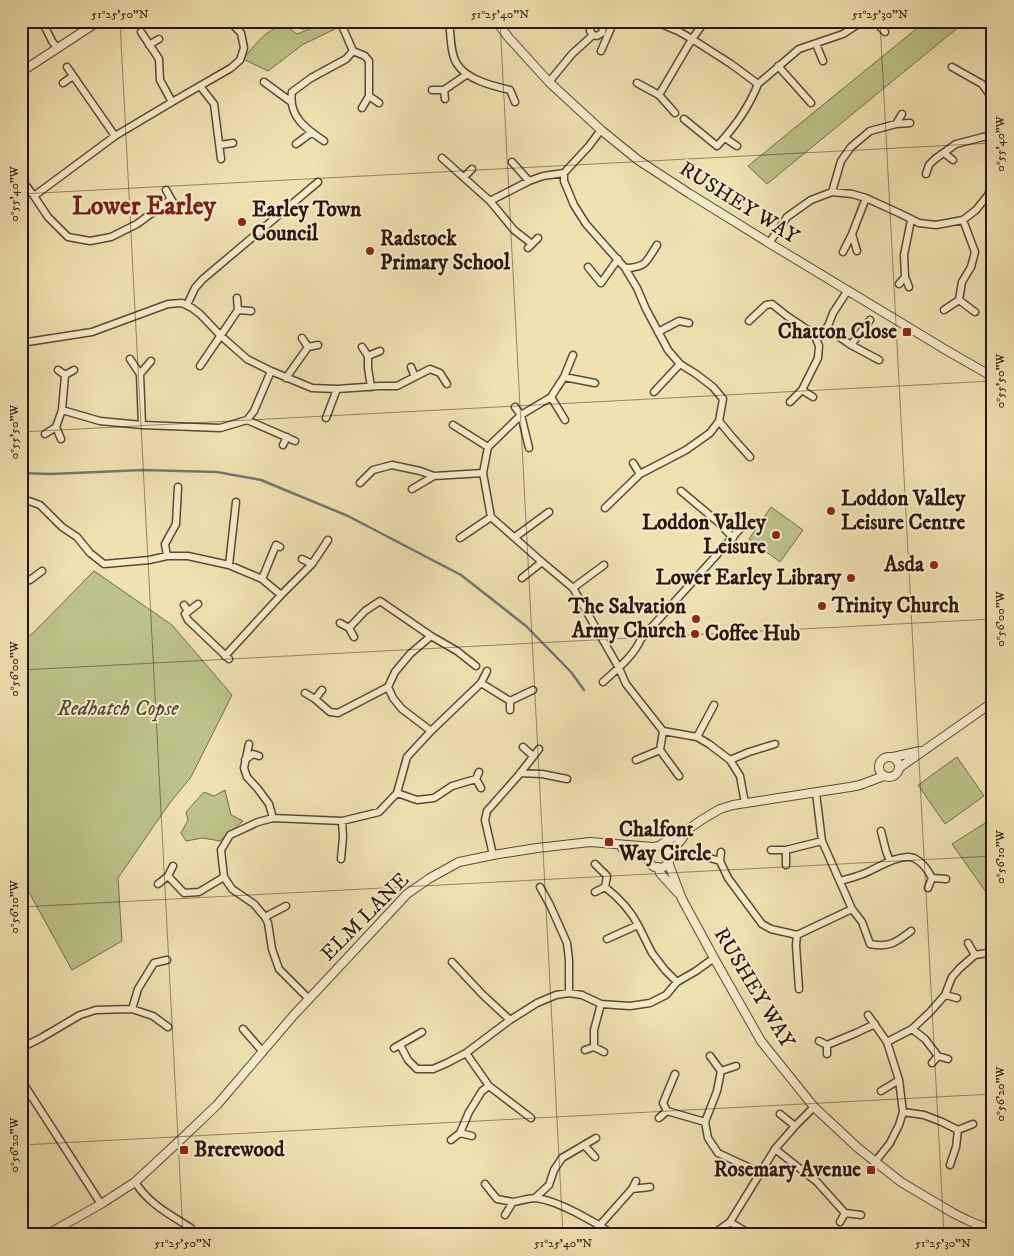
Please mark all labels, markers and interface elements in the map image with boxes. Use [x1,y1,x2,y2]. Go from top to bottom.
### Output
text: 51°25'50"N [91,7,149,22]
text: 51°25'40"N [471,7,529,22]
text: 51°25'30"N [852,7,908,22]
text: 0°55'40"W [993,115,1008,172]
street label: RUSHEY WAY [674,156,804,250]
text: 0°55'40"W [7,165,22,222]
district label: Lower Earley [72,190,217,223]
place label: Earley Town Council [252,197,362,247]
marker: Earley Town Council [236,216,248,228]
place label: Radstock Primary School [380,226,511,276]
marker: Radstock Primary School [364,245,376,257]
place label: Chatton Close [778,319,897,345]
marker: Chatton Close [901,326,913,338]
text: 0°55'50"W [993,353,1008,408]
text: 0°55'50"W [7,404,22,459]
place label: Loddon Valley Leisure Centre [841,486,966,536]
marker: Loddon Valley Leisure Centre [825,505,837,517]
place label: Loddon Valley Leisure [642,510,767,560]
marker: Loddon Valley Leisure [770,529,782,541]
place label: Asda [883,552,925,578]
marker: Asda [928,559,940,571]
place label: Lower Earley Library [656,565,842,591]
marker: Lower Earley Library [845,572,857,584]
text: 0°56'00"W [993,590,1008,647]
place label: Trinity Church [831,593,960,619]
place label: The Salvation Army Church [567,594,687,644]
marker: Trinity Church [816,600,828,612]
marker: The Salvation Army Church [690,613,702,625]
place label: Coffee Hub [705,621,800,647]
marker: Coffee Hub [689,628,701,640]
text: 0°56'00"W [7,640,22,697]
park label: Redhatch Copse [57,696,179,722]
place label: Chalfont Way Circle [618,817,712,867]
text: 0°56'10"W [993,829,1008,884]
marker: Chalfont Way Circle [603,836,615,848]
street label: ELM LANE [315,867,415,967]
text: 0°56'10"W [7,879,22,934]
street label: RUSHEY WAY [708,923,801,1054]
text: 0°56'20"W [993,1066,1008,1121]
text: 0°56'20"W [7,1117,22,1172]
place label: Brerewood [194,1137,285,1163]
marker: Brerewood [178,1144,190,1156]
place label: Rosemary Avenue [714,1157,861,1183]
marker: Rosemary Avenue [865,1164,877,1176]
text: 51°25'50"N [154,1236,212,1251]
text: 51°25'40"N [534,1236,592,1251]
text: 51°25'30"N [915,1236,971,1251]

